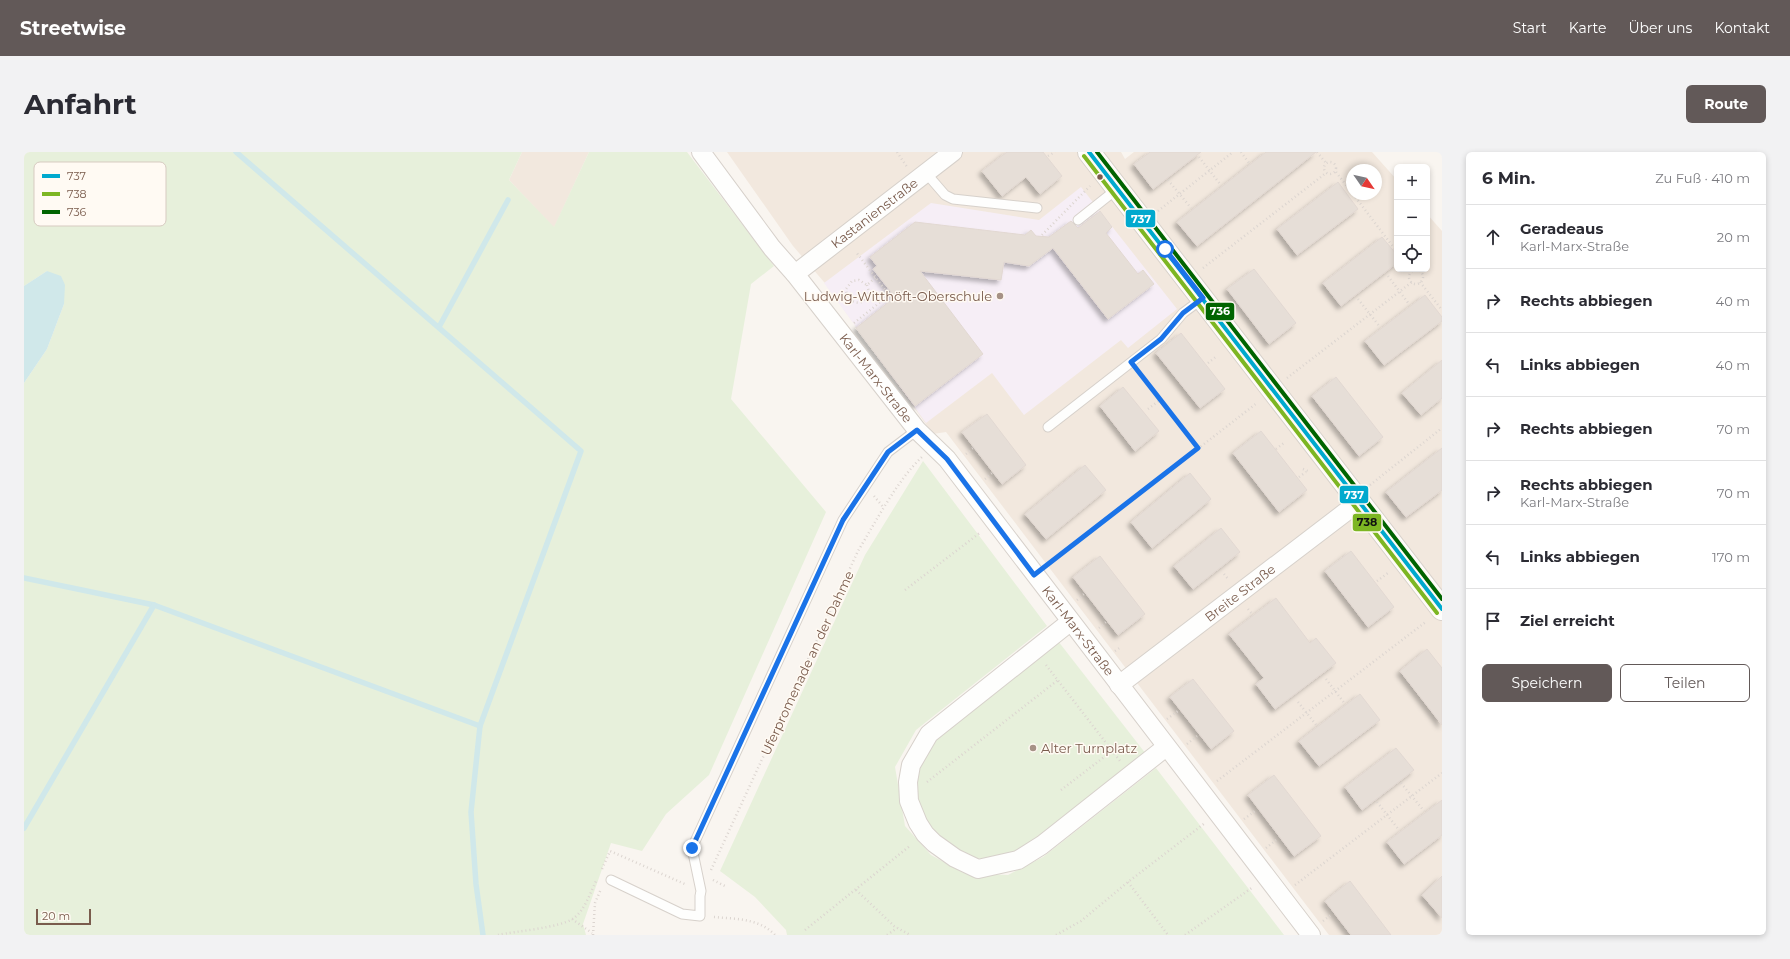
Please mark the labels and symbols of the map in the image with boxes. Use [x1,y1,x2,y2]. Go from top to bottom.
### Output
legend [34,162,166,226]
north arrow [1346,164,1382,200]
text: 737 [67,169,86,183]
unlabelled marker [1095,172,1105,182]
street label: Kastanienstraße [828,174,921,251]
text: 738 [67,187,87,201]
text: 736 [67,205,87,219]
line badge: 737 [1125,209,1156,228]
text: 737 [1131,212,1151,226]
route start [1156,240,1174,258]
place label: Ludwig-Witthöft-Oberschule [804,288,992,304]
marker: Ludwig-Witthöft-Oberschule [995,291,1005,301]
line badge: 736 [1205,302,1235,321]
text: 736 [1210,304,1230,318]
street label: Karl-Marx-Straße [836,330,916,426]
line badge: 737 [1339,485,1369,504]
text: 737 [1344,488,1364,502]
line badge: 738 [1352,513,1382,532]
text: 738 [1357,515,1377,529]
street label: Breite Straße [1201,561,1278,625]
street label: Uferpromenade an der Dahme [757,568,857,758]
street label: Karl-Marx-Straße [1039,582,1118,679]
place label: Alter Turnplatz [1041,740,1137,756]
marker: Alter Turnplatz [1028,743,1038,753]
route end [683,839,701,857]
scale bar [36,907,91,926]

